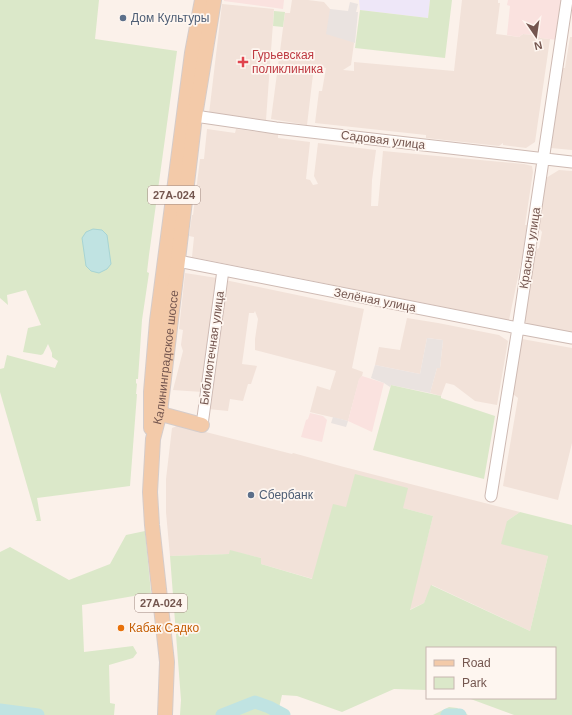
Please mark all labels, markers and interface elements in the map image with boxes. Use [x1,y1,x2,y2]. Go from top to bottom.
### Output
place label: Дом Культуры [131,11,209,25]
marker: Дом Культуры [118,13,128,23]
north arrow [516,16,556,56]
text: N [533,39,543,52]
place label: Гурьевская поликлиника [252,48,324,76]
marker: Гурьевская поликлиника [237,56,249,68]
street label: Садовая улица [340,128,426,152]
road number: 27А-024 [148,186,200,204]
street label: Красная улица [517,206,543,290]
street label: Зелёная улица [333,285,418,315]
street label: Калининградское шоссе [150,289,181,426]
street label: Библиотечная улица [197,290,227,406]
place label: Сбербанк [259,488,314,502]
marker: Сбербанк [246,490,256,500]
road number: 27А-024 [135,594,187,612]
place label: Кабак Садко [129,621,199,635]
marker: Кабак Садко [116,623,126,633]
legend [426,647,556,699]
text: Road [462,656,491,670]
text: Park [462,676,488,690]

